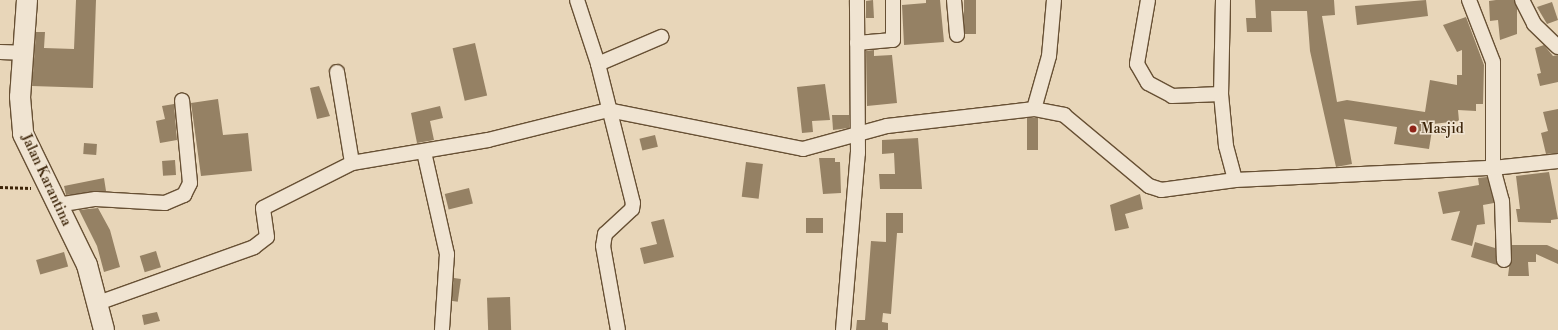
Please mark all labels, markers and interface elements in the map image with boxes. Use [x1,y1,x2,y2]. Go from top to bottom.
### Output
place label: Masjid [1421,121,1464,137]
marker: Masjid [1408,124,1418,134]
street label: Jalan Karantina [17,131,75,229]

